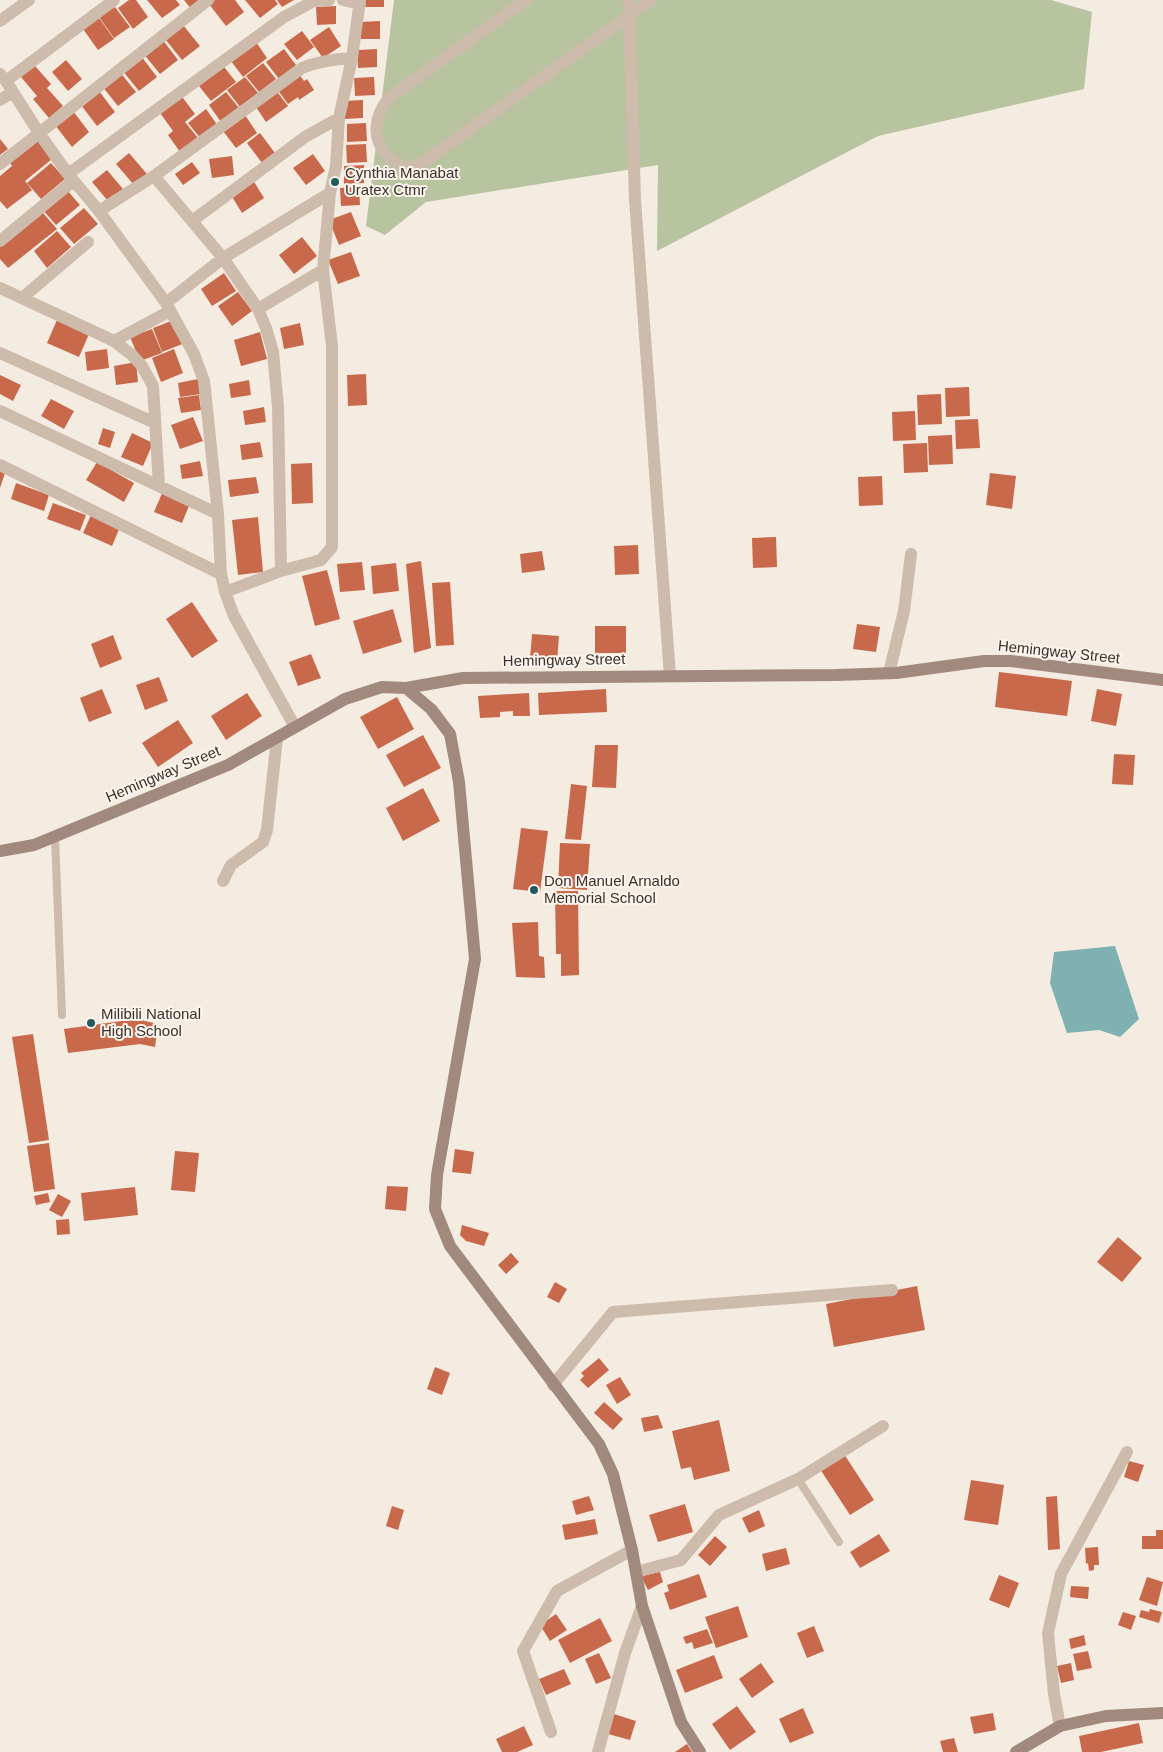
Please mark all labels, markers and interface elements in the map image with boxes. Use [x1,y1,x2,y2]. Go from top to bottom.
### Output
place label: Cynthia Manabat Uratex Ctmr [345,164,459,198]
marker: Cynthia Manabat Uratex Ctmr [329,176,341,188]
street label: Hemingway Street [997,637,1122,666]
street label: Hemingway Street [503,650,626,669]
street label: Hemingway Street [103,741,223,805]
place label: Don Manuel Arnaldo Memorial School [544,872,680,906]
marker: Don Manuel Arnaldo Memorial School [528,884,540,896]
place label: Milibili National High School [101,1005,201,1039]
marker: Milibili National High School [85,1017,97,1029]

